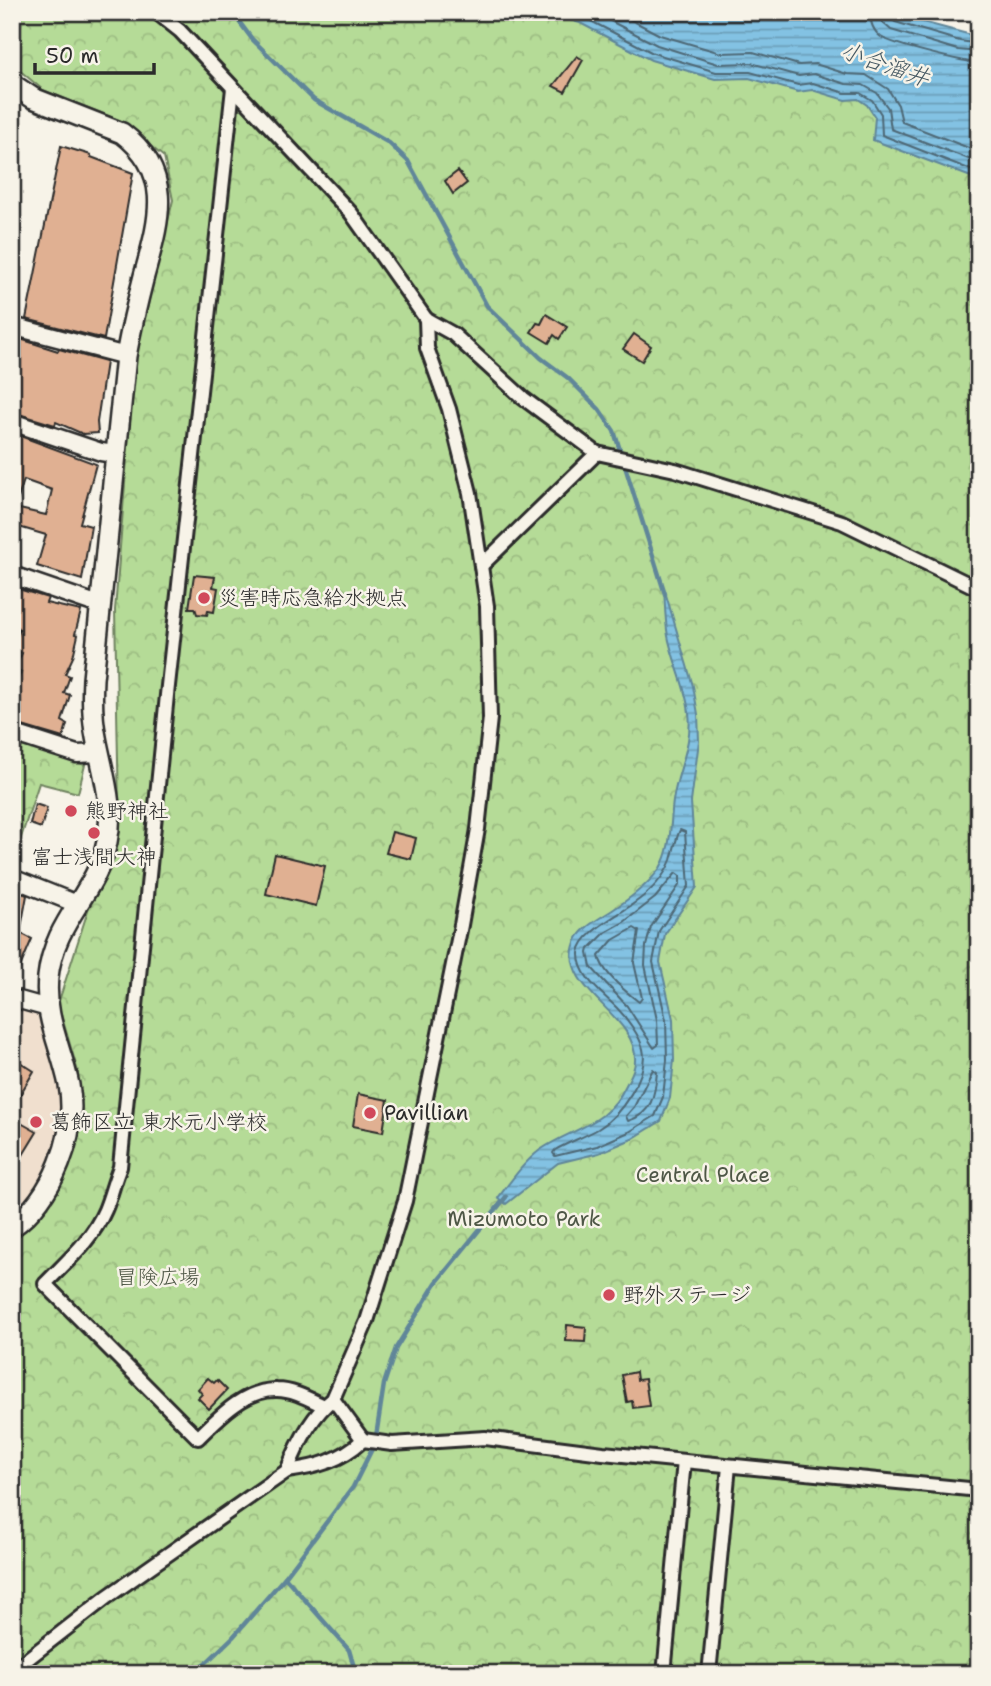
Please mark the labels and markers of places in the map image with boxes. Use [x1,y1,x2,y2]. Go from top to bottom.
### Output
place label: 災害時応急給水拠点 [218,584,407,612]
marker: 災害時応急給水拠点 [196,590,212,606]
place label: 熊野神社 [85,797,169,825]
marker: 熊野神社 [63,803,79,819]
marker: 富士浅間大神 [86,825,102,841]
place label: 富士浅間大神 [31,843,157,871]
place label: Pavillian [384,1099,468,1127]
marker: Pavillian [362,1105,378,1121]
place label: 葛飾区立 東水元小学校 [50,1108,267,1136]
marker: 葛飾区立 東水元小学校 [28,1114,44,1130]
place label: 野外ステージ [623,1281,751,1309]
marker: 野外ステージ [601,1287,617,1303]

